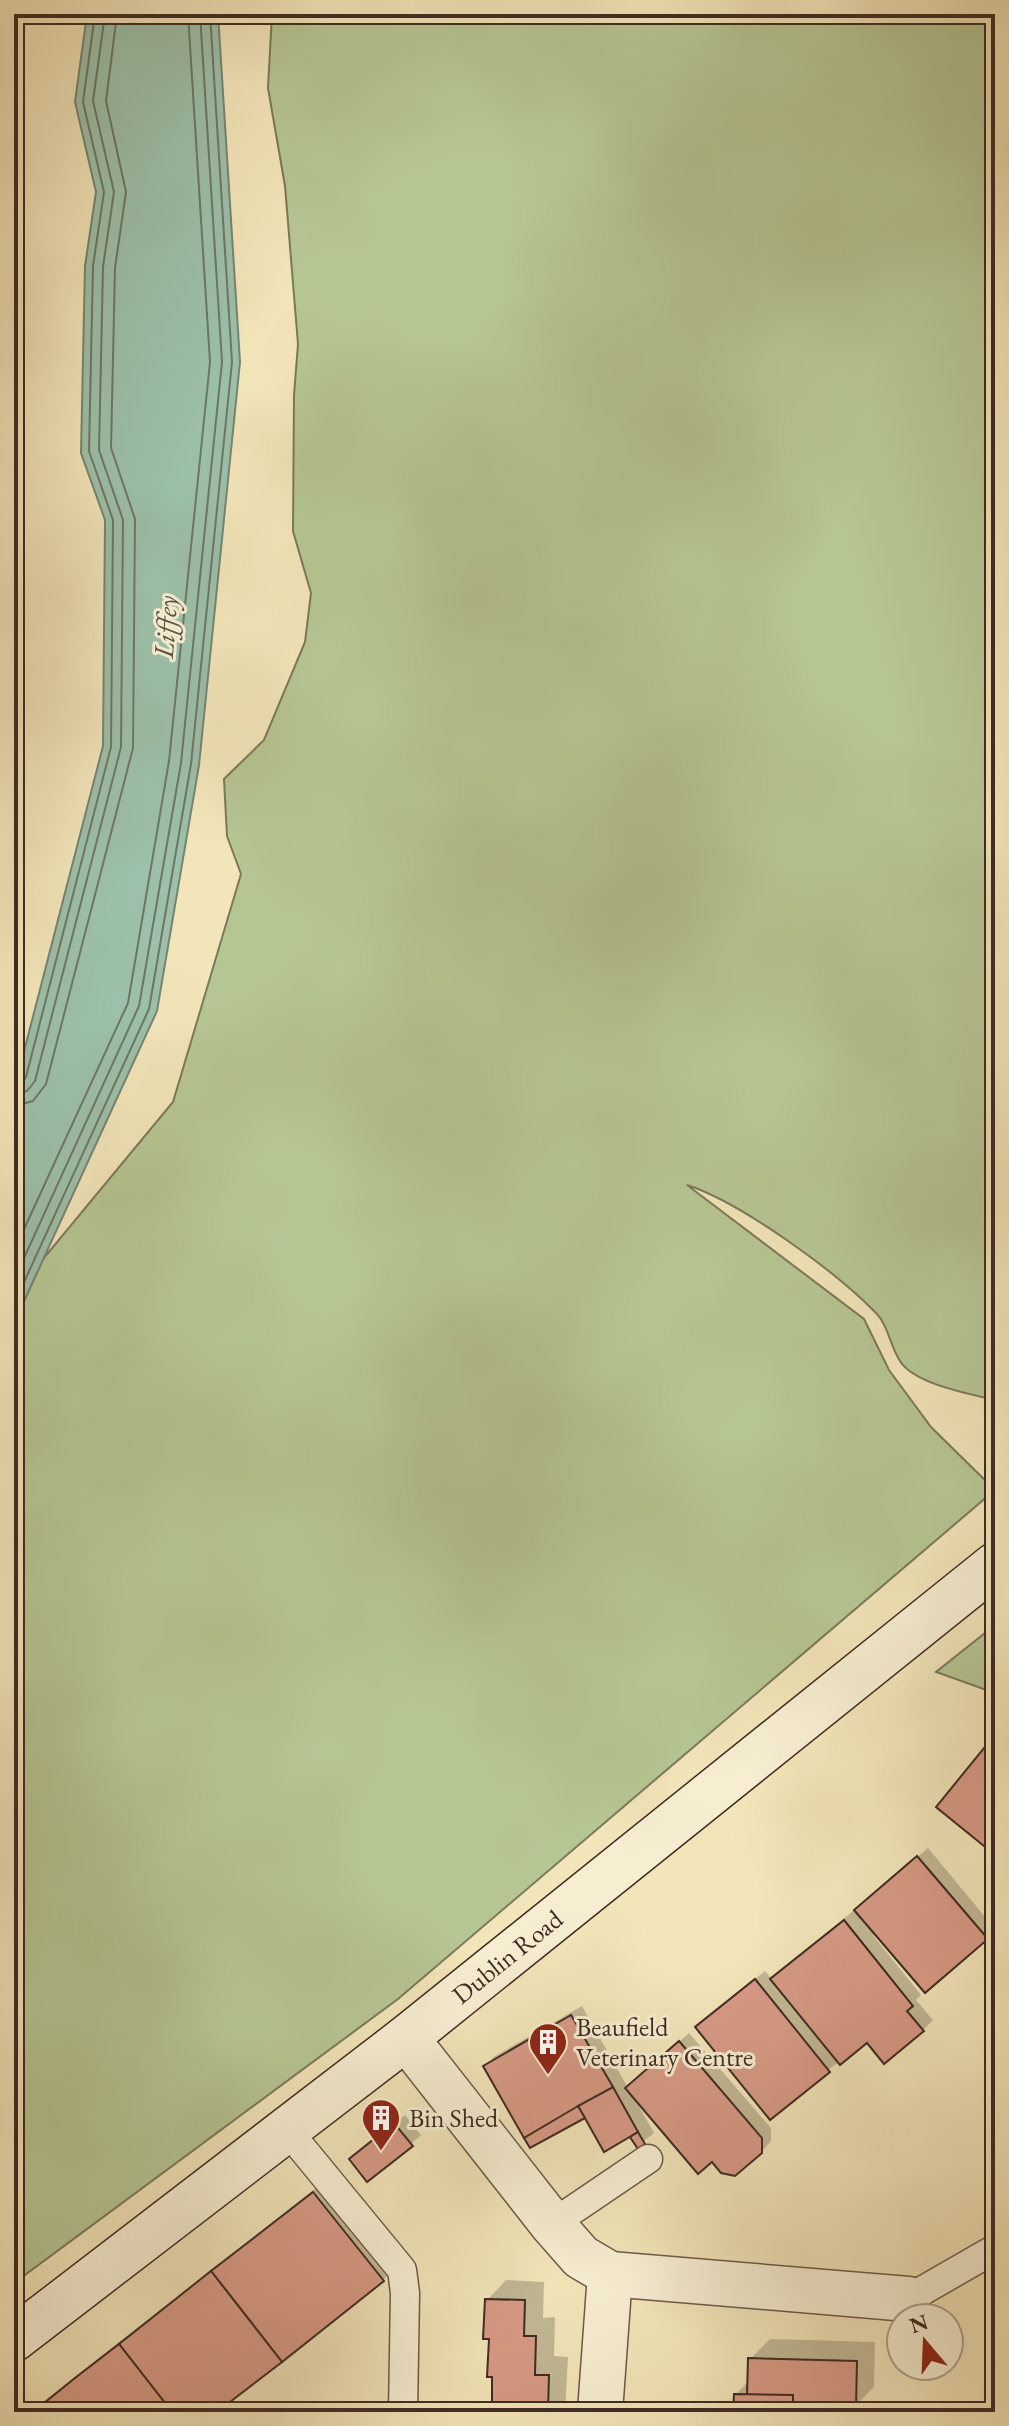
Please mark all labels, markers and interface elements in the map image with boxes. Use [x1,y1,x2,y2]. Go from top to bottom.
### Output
water label: Liffey [145,594,185,660]
street label: Dublin Road [445,1902,570,2011]
place label: Beaufield Veterinary Centre [576,2010,753,2074]
building icon: Beaufield Veterinary Centre [527,2021,569,2076]
building icon: Bin Shed [360,2097,402,2152]
place label: Bin Shed [409,2101,499,2135]
north arrow [885,2302,965,2382]
text: N [906,2307,932,2340]

